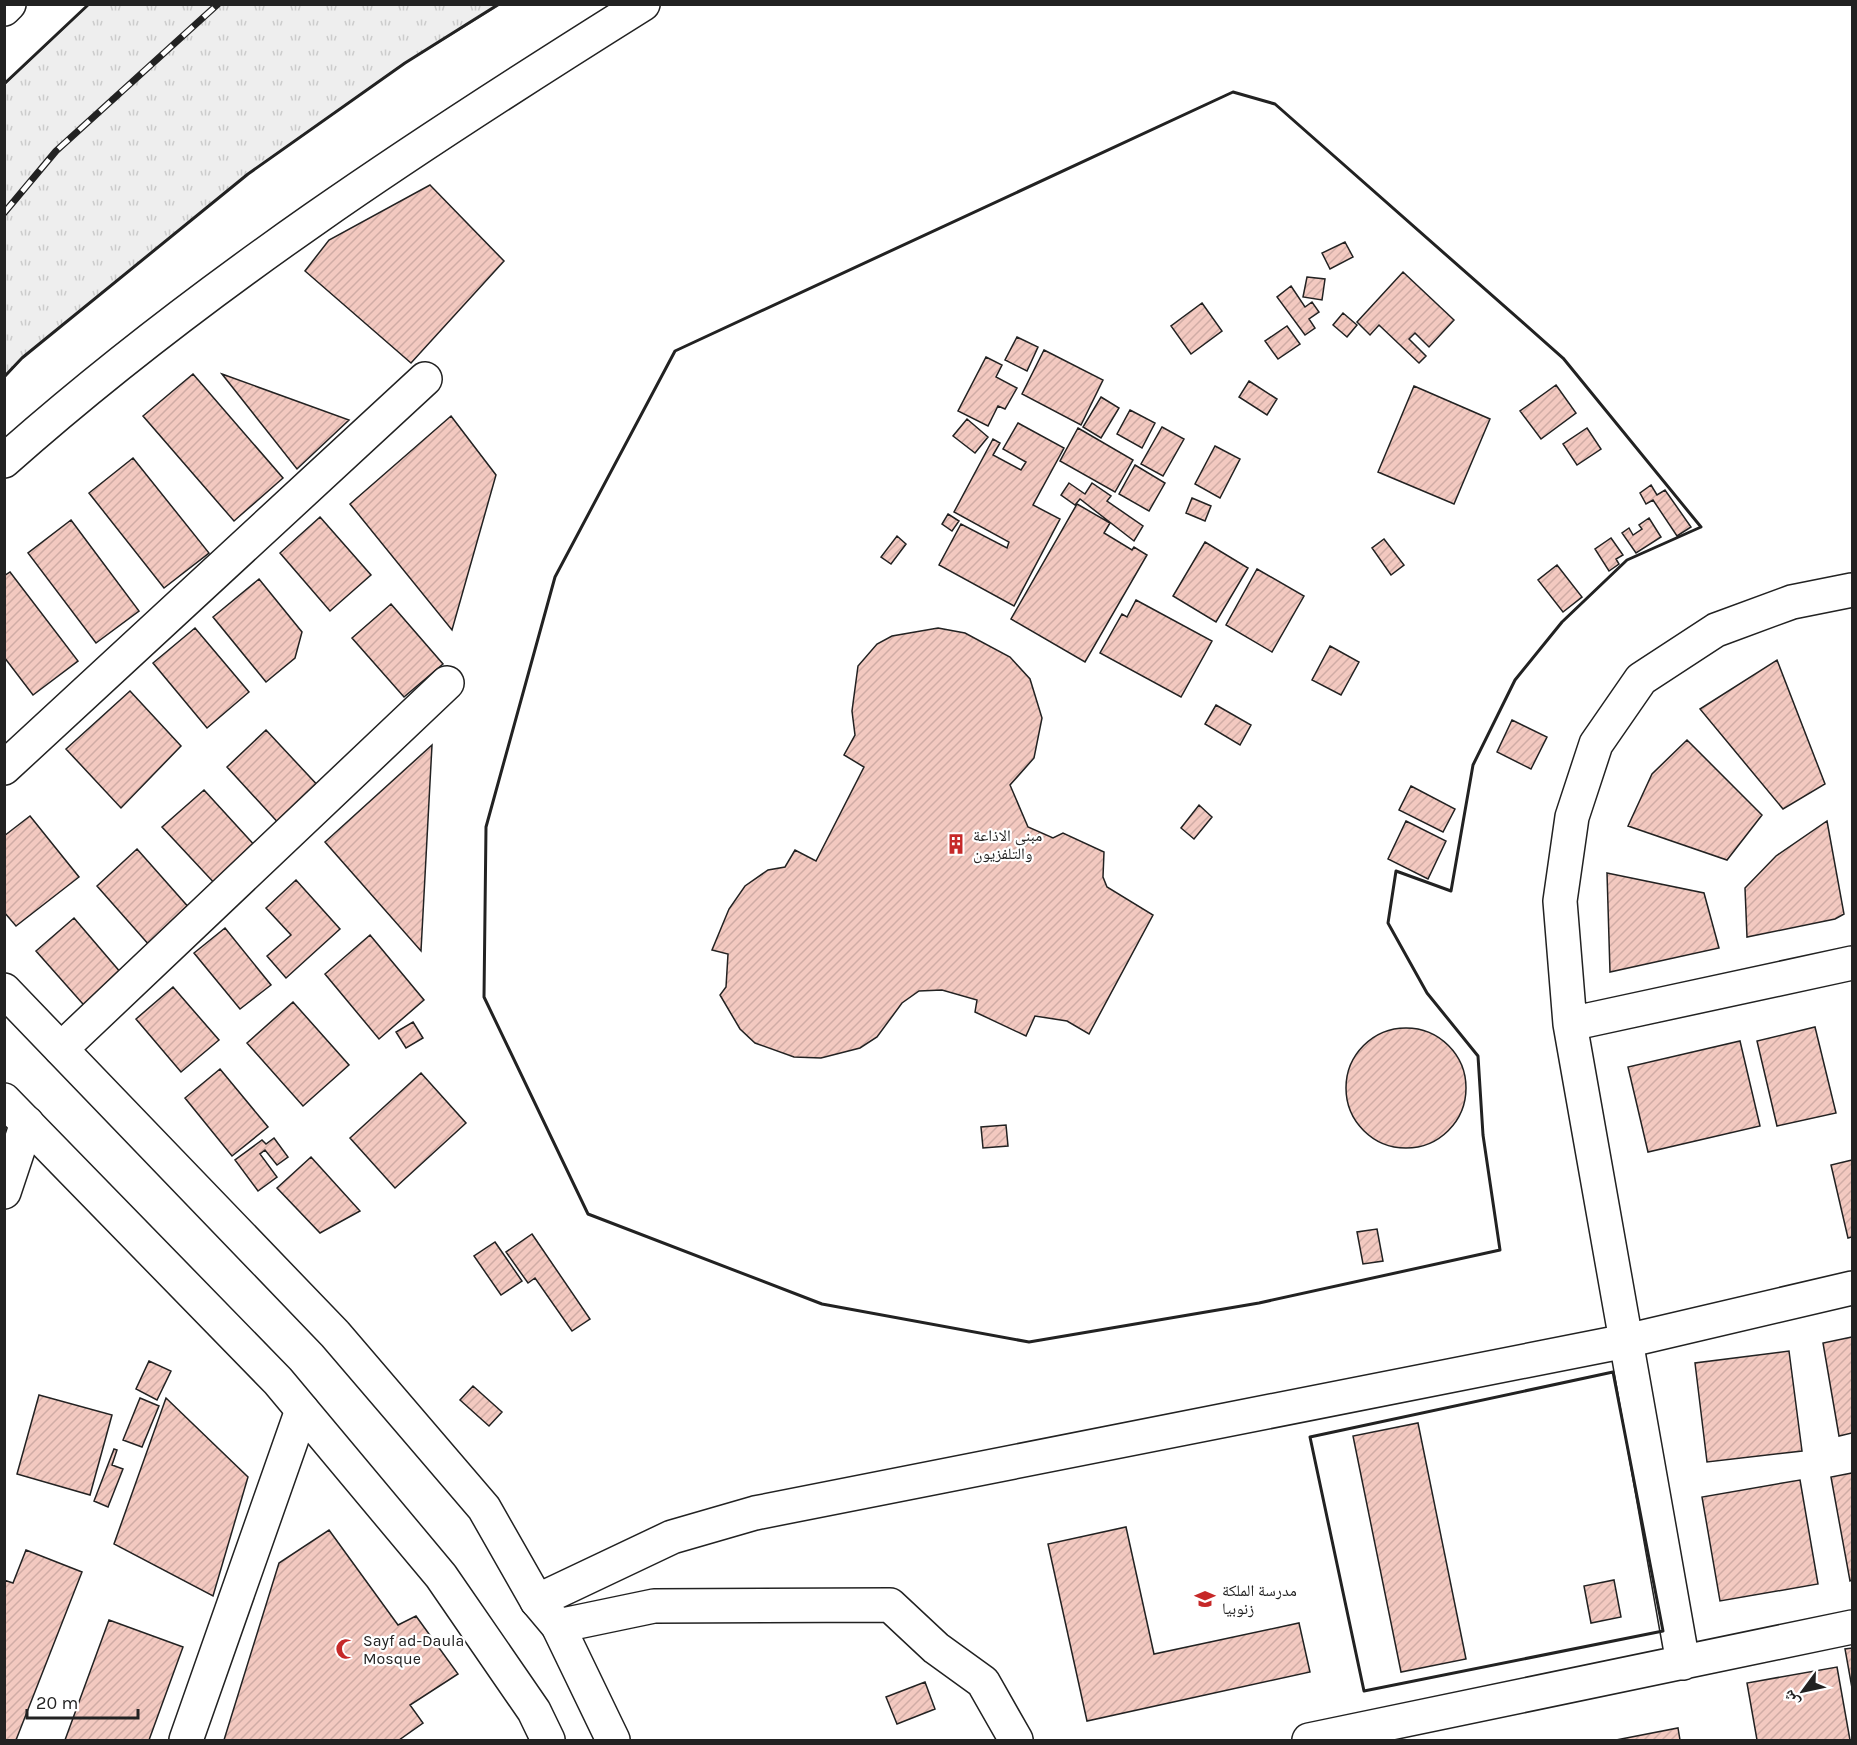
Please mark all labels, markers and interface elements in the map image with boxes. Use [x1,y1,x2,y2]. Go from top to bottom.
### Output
place label: مبنى الاذاعة والتلفزيون [973,826,1042,864]
building icon: مبنى الاذاعة والتلفزيون [944,832,968,856]
place label: مدرسة الملكة زنوبيا [1222,1581,1297,1618]
school or university icon: مدرسة الملكة زنوبيا [1193,1587,1217,1611]
place label: Sayf ad-Daula Mosque [363,1631,464,1668]
mosque icon: Sayf ad-Daula Mosque [334,1637,358,1661]
north arrow [1773,1661,1833,1721]
scale bar [27,1682,138,1720]
text: ش [1778,1687,1803,1711]
text: 20 m [36,1692,78,1714]

